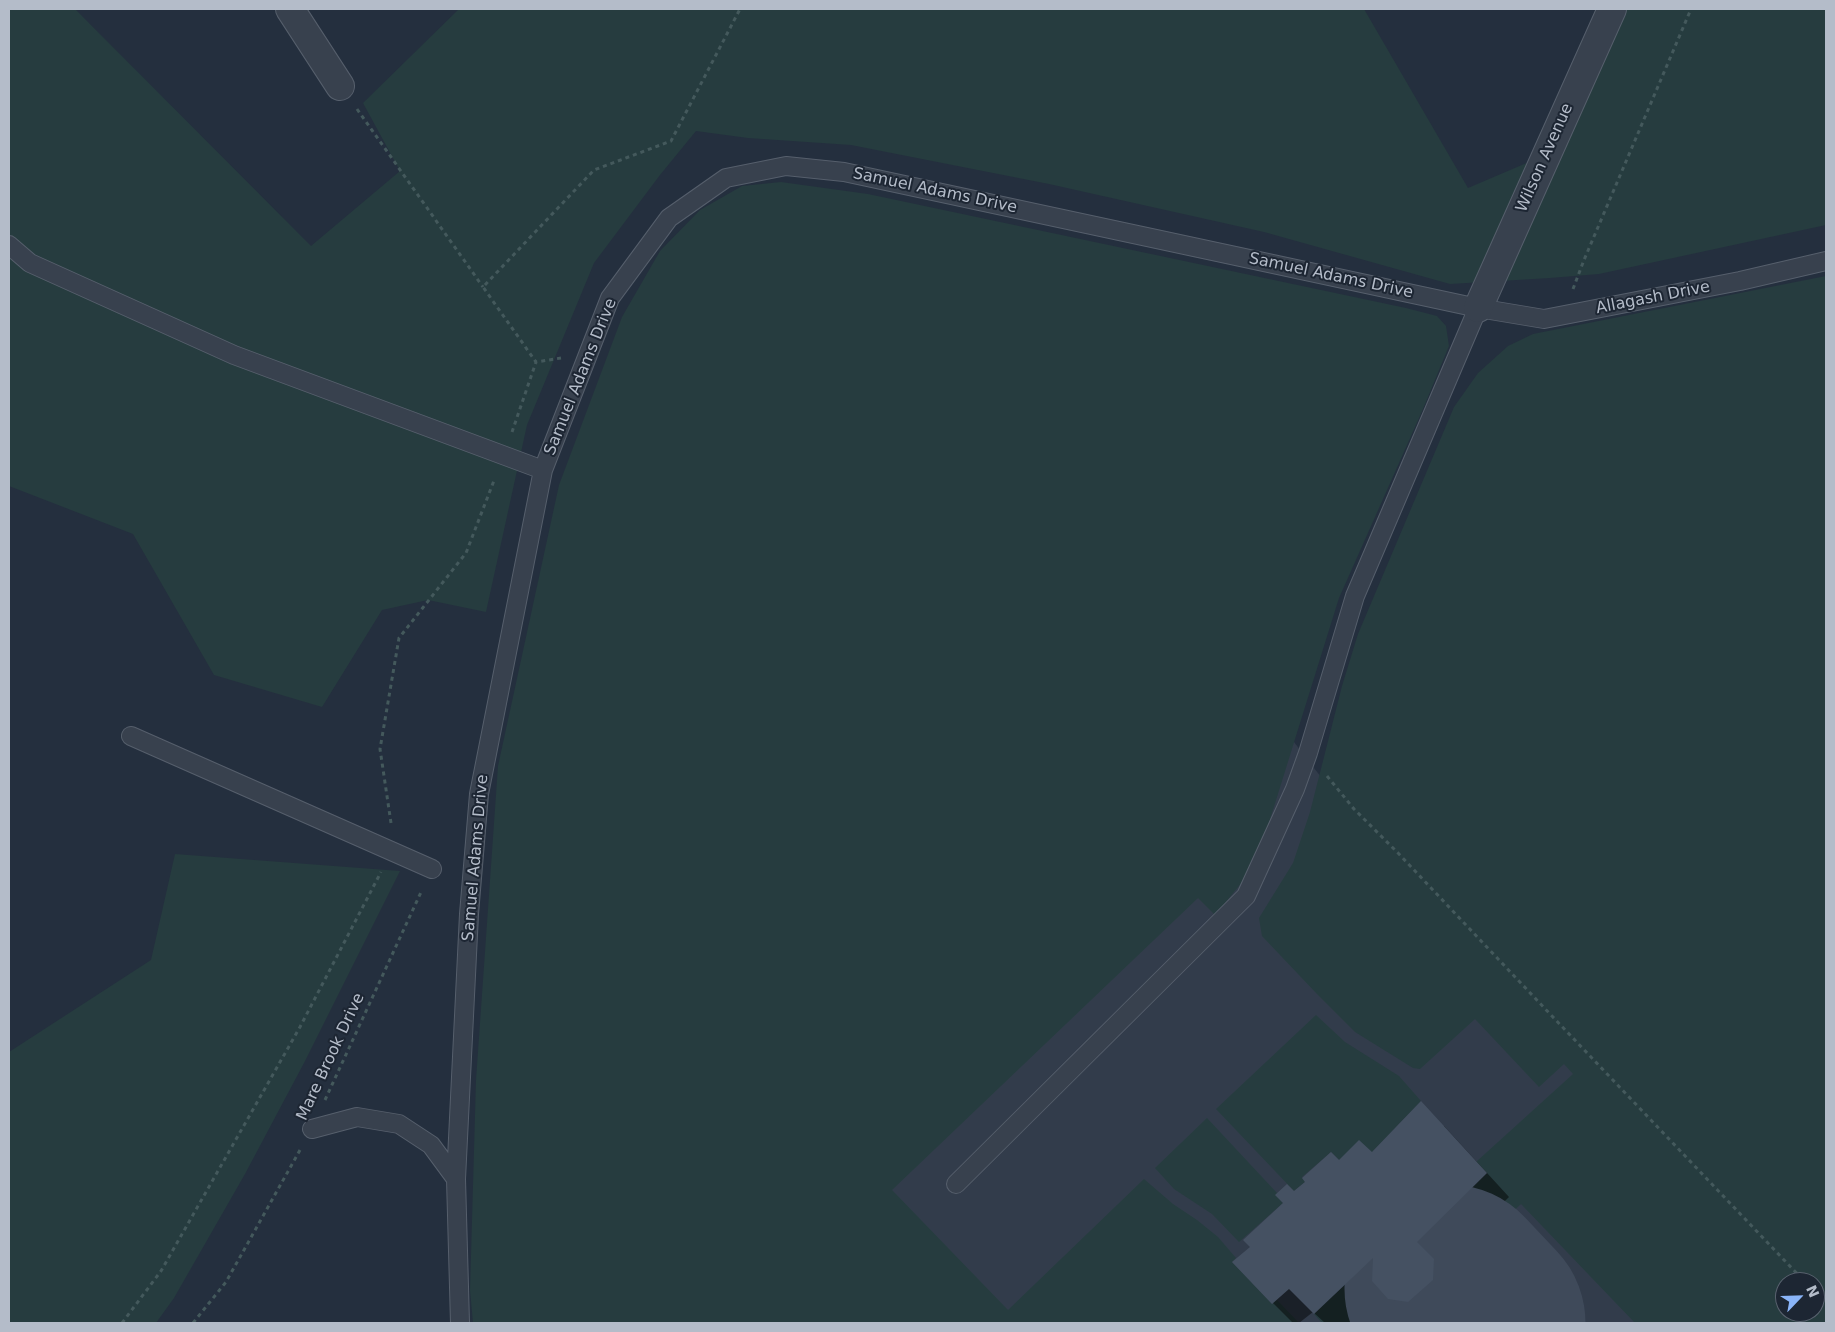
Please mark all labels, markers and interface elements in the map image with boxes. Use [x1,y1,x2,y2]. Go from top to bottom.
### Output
street label: Wilson Avenue [1512,101,1578,215]
street label: Samuel Adams Drive [851,164,1019,218]
street label: Samuel Adams Drive [1247,249,1415,303]
street label: Allagash Drive [1594,278,1712,318]
street label: Samuel Adams Drive [541,296,621,458]
street label: Samuel Adams Drive [459,774,493,942]
street label: Mare Brook Drive [293,990,369,1124]
north arrow [1775,1272,1825,1322]
text: N [1803,1283,1822,1300]

